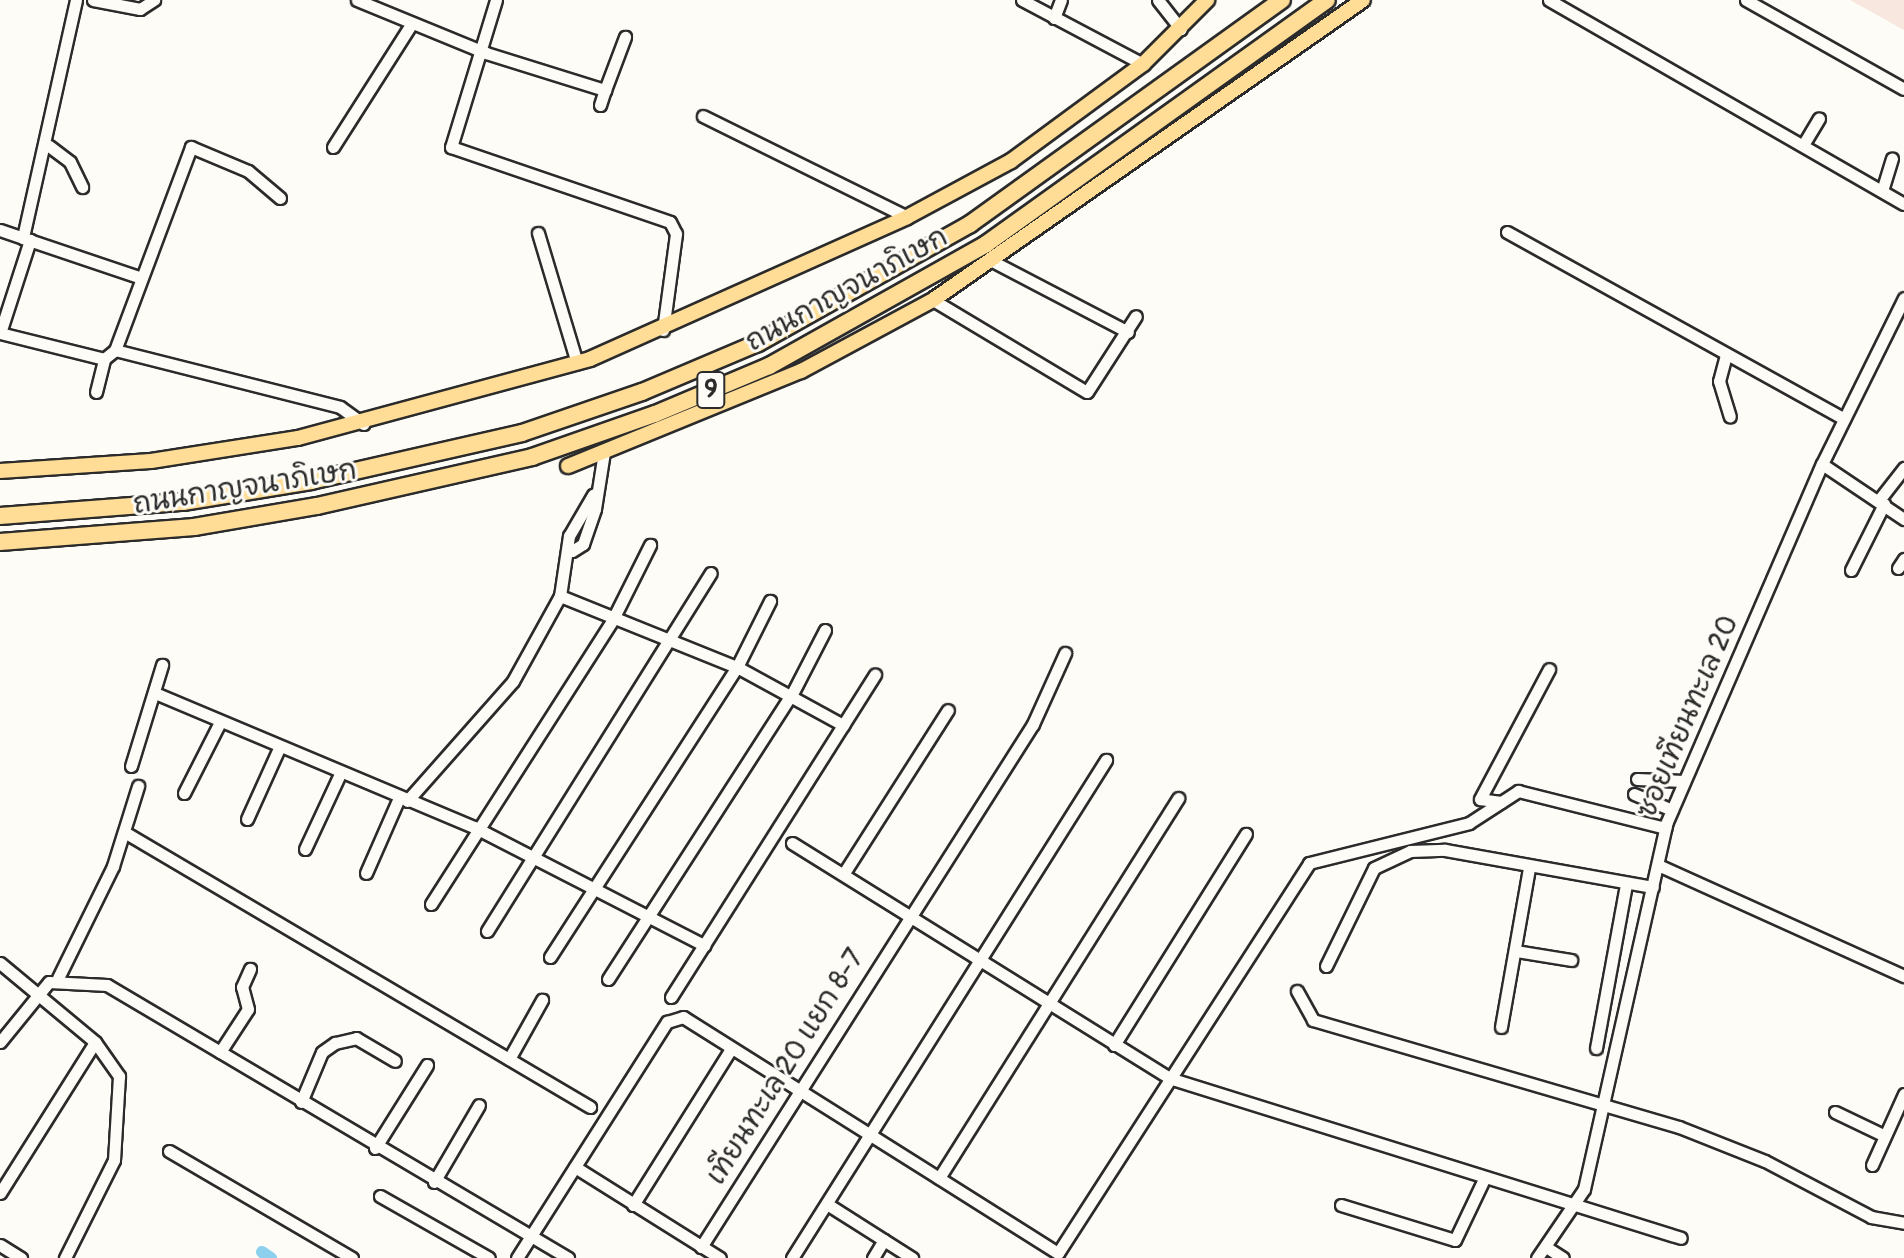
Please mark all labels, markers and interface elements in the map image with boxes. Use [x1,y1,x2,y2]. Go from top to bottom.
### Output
street label: ถนนกาญจนาภิเษก [740,221,954,359]
road number: 9 [695,368,727,412]
street label: ถนนกาญจนาภิเษก [131,454,359,522]
street label: ซอยเทียนทะเล 20 [1630,611,1746,823]
street label: เทียนทะเล 20 แยก 8-7 [700,943,872,1191]

